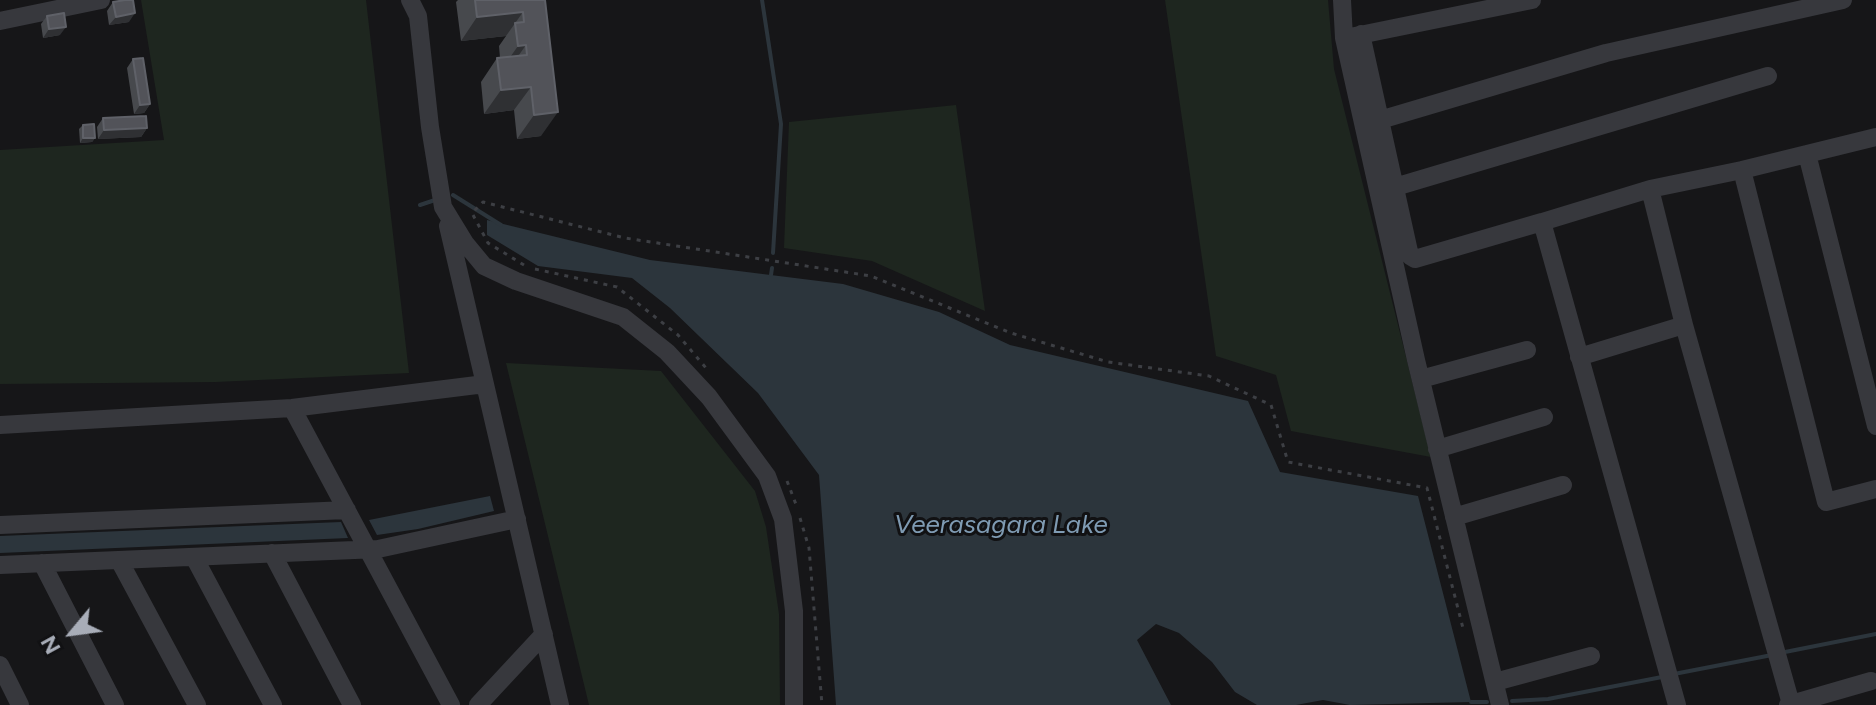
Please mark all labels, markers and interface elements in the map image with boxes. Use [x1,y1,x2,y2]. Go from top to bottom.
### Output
water label: Veerasagara Lake [894,509,1108,541]
north arrow [32,593,112,673]
text: N [35,631,67,659]

